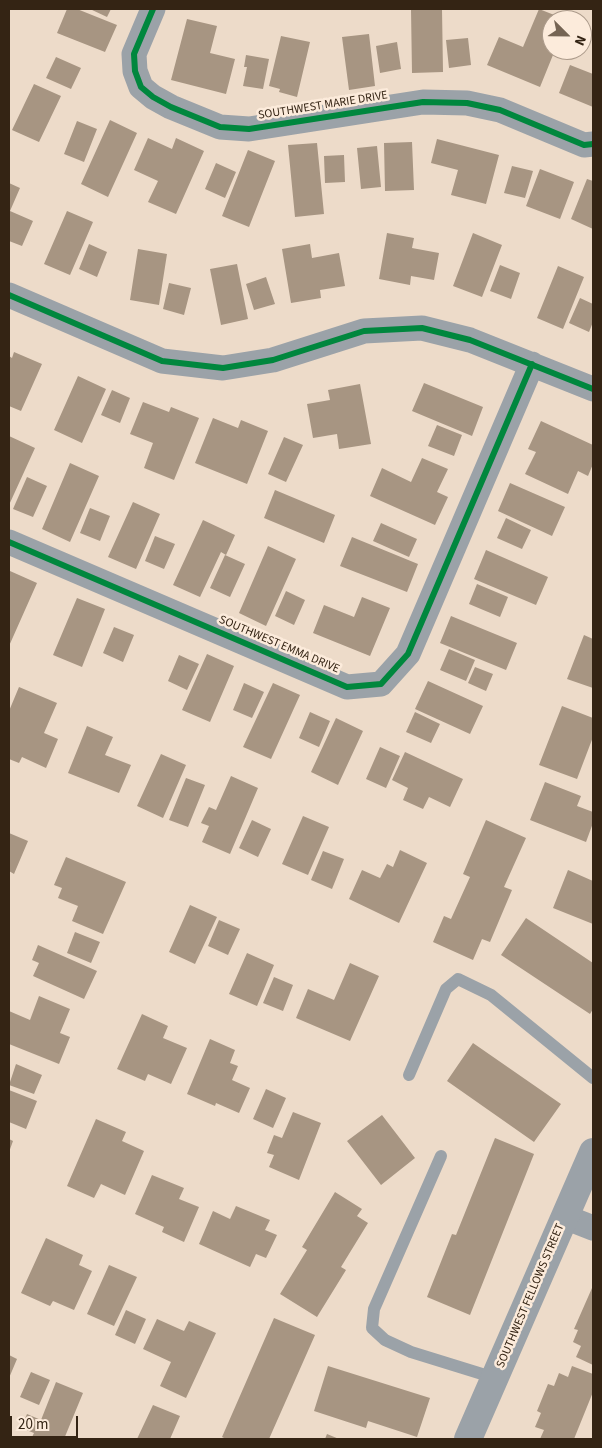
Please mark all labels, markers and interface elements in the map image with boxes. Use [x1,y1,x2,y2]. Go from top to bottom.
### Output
north arrow [542,10,592,60]
text: N [569,32,591,49]
street label: SOUTHWEST MARIE DRIVE [257,89,389,123]
street label: SOUTHWEST EMMA DRIVE [216,613,342,677]
street label: SOUTHWEST FELLOWS STREET [494,1222,568,1370]
scale bar [12,1406,80,1438]
text: 20 m [18,1414,48,1435]

